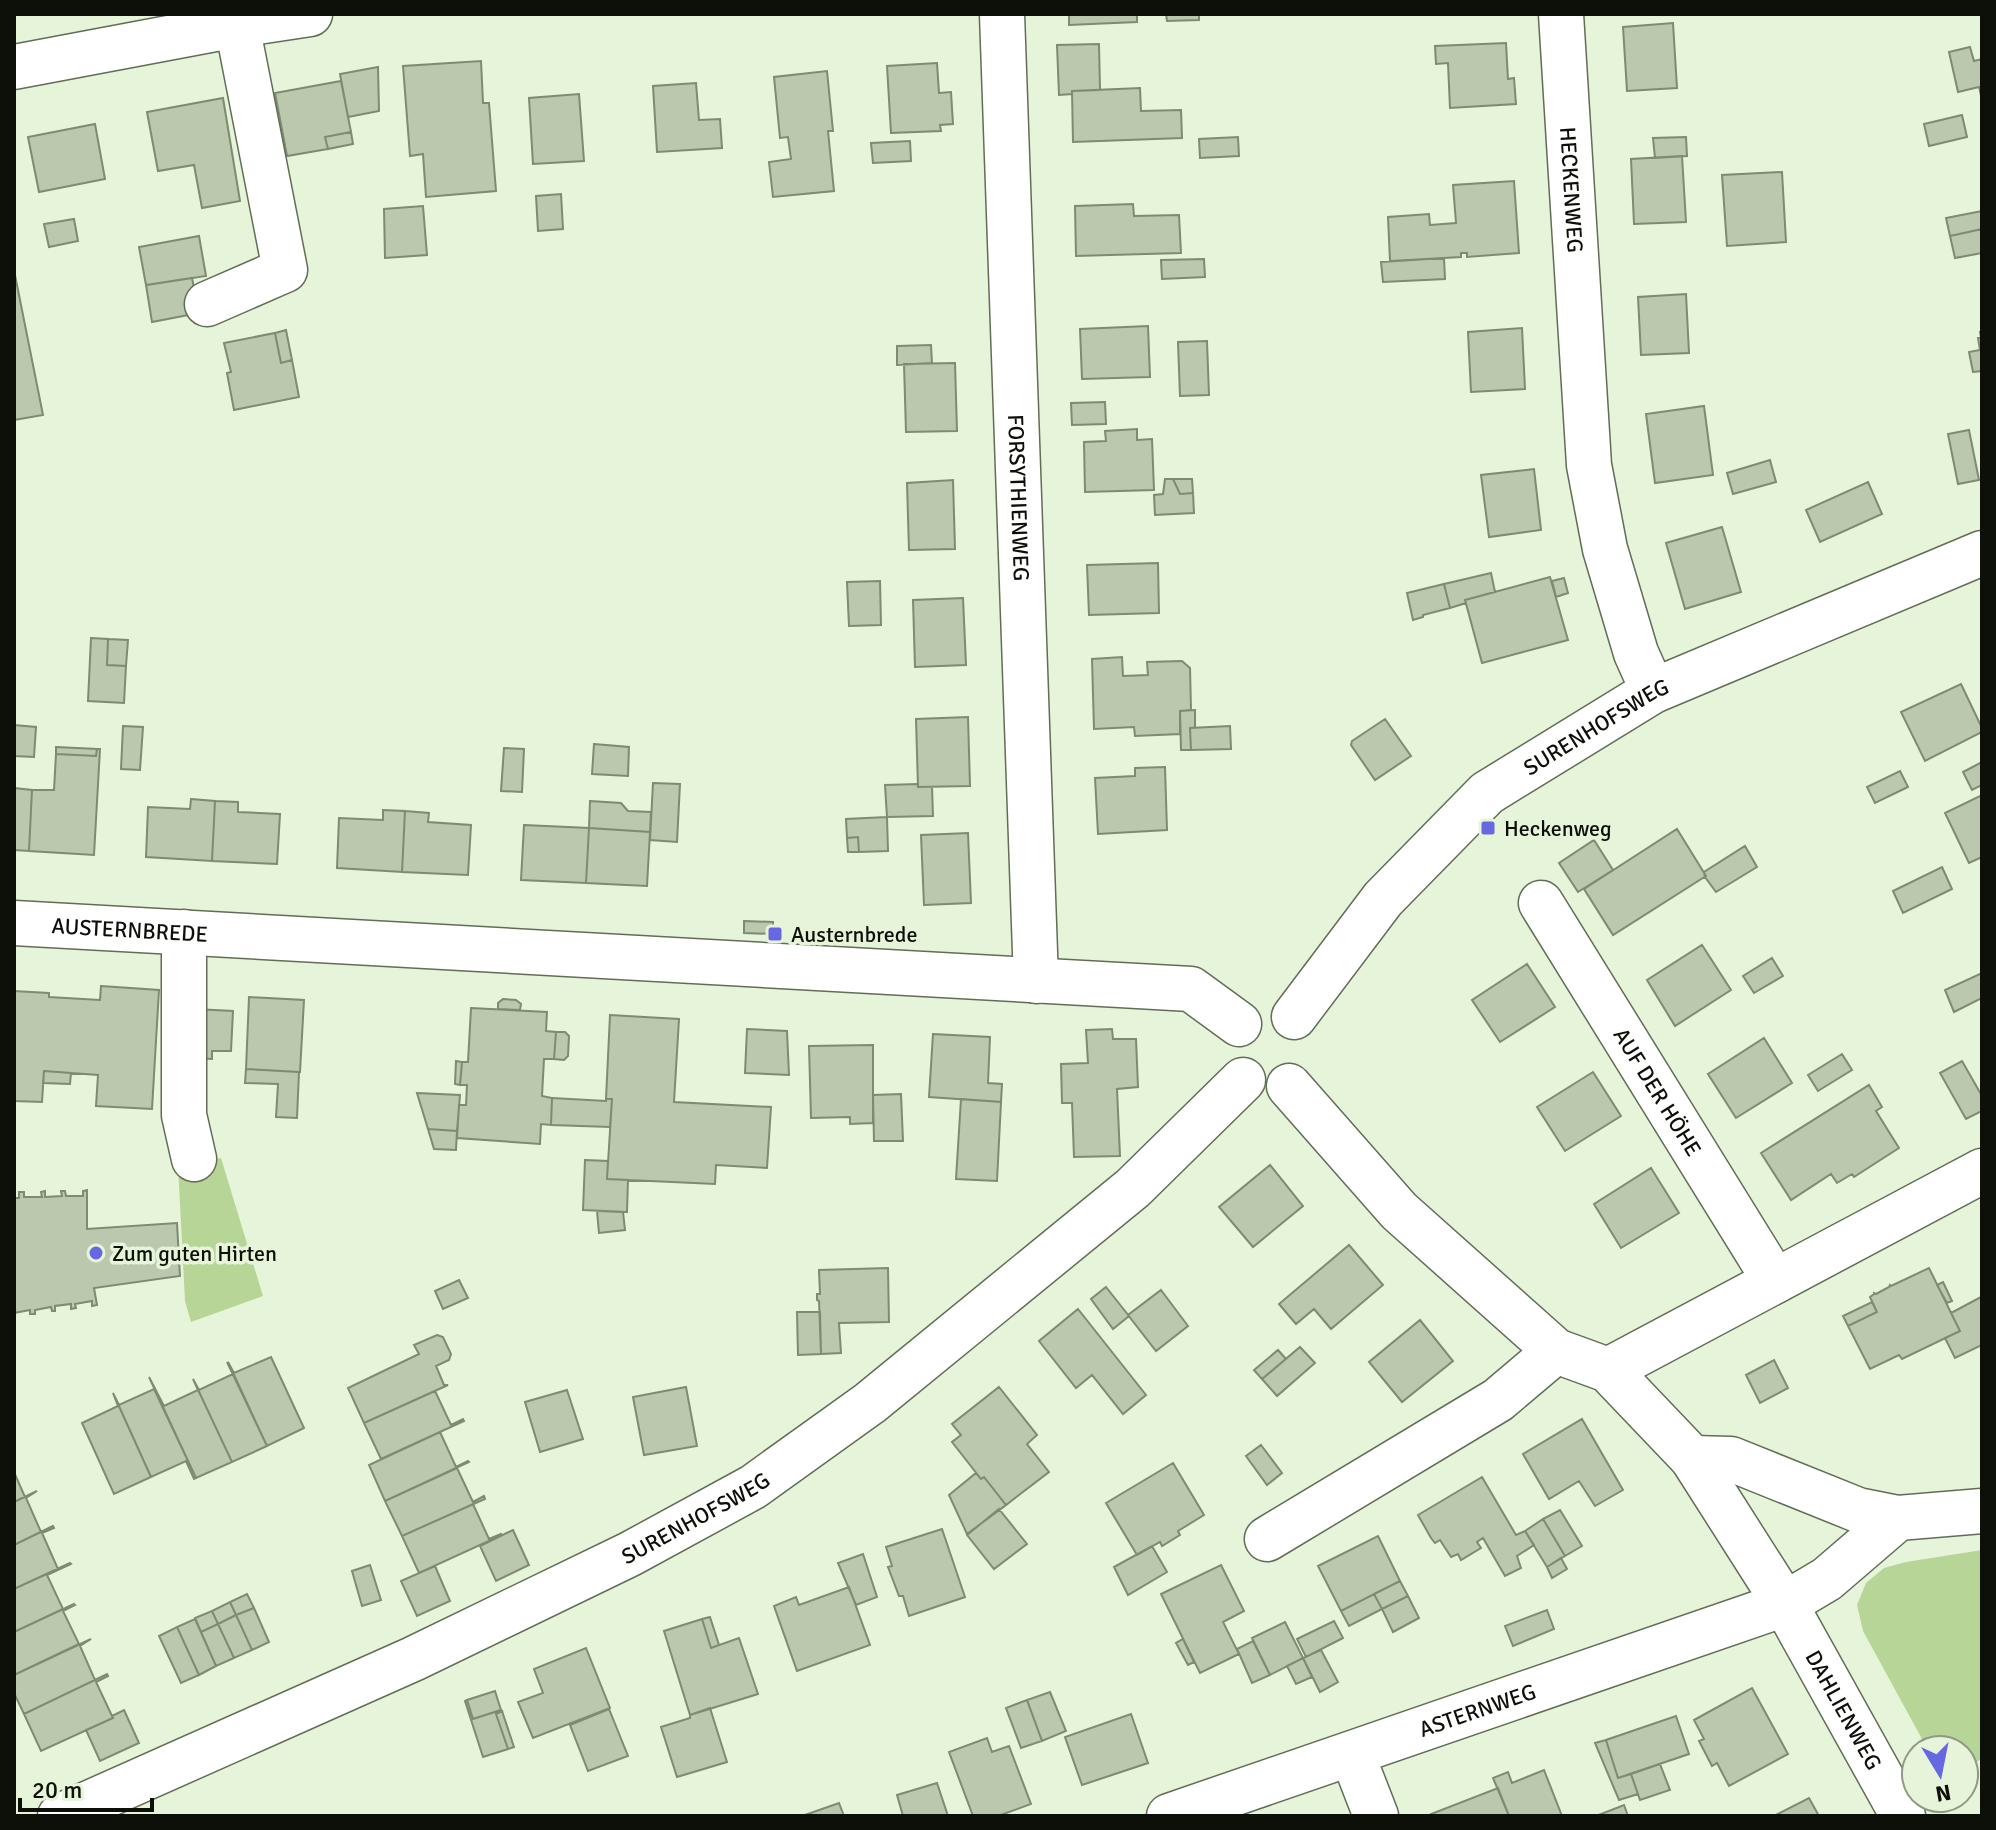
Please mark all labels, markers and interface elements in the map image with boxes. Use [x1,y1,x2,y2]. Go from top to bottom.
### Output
street label: HECKENWEG [1555,126,1589,253]
street label: FORSYTHIENWEG [1003,414,1035,582]
street label: SURENHOFSWEG [1518,673,1673,781]
place label: Heckenweg [1504,815,1612,842]
marker: Heckenweg [1479,819,1497,837]
street label: AUSTERNBREDE [51,912,209,947]
place label: Austernbrede [791,921,917,948]
marker: Austernbrede [766,925,784,943]
street label: AUF DER HÖHE [1608,1023,1708,1161]
place label: Zum guten Hirten [112,1240,277,1267]
marker: Zum guten Hirten [87,1244,105,1262]
street label: SURENHOFSWEG [617,1466,775,1570]
street label: DAHLIENWEG [1800,1645,1888,1774]
street label: ASTERNWEG [1415,1677,1539,1742]
north arrow [1900,1734,1980,1814]
scale bar [20,1762,152,1812]
text: 20 m [32,1775,82,1805]
text: N [1934,1779,1953,1808]

